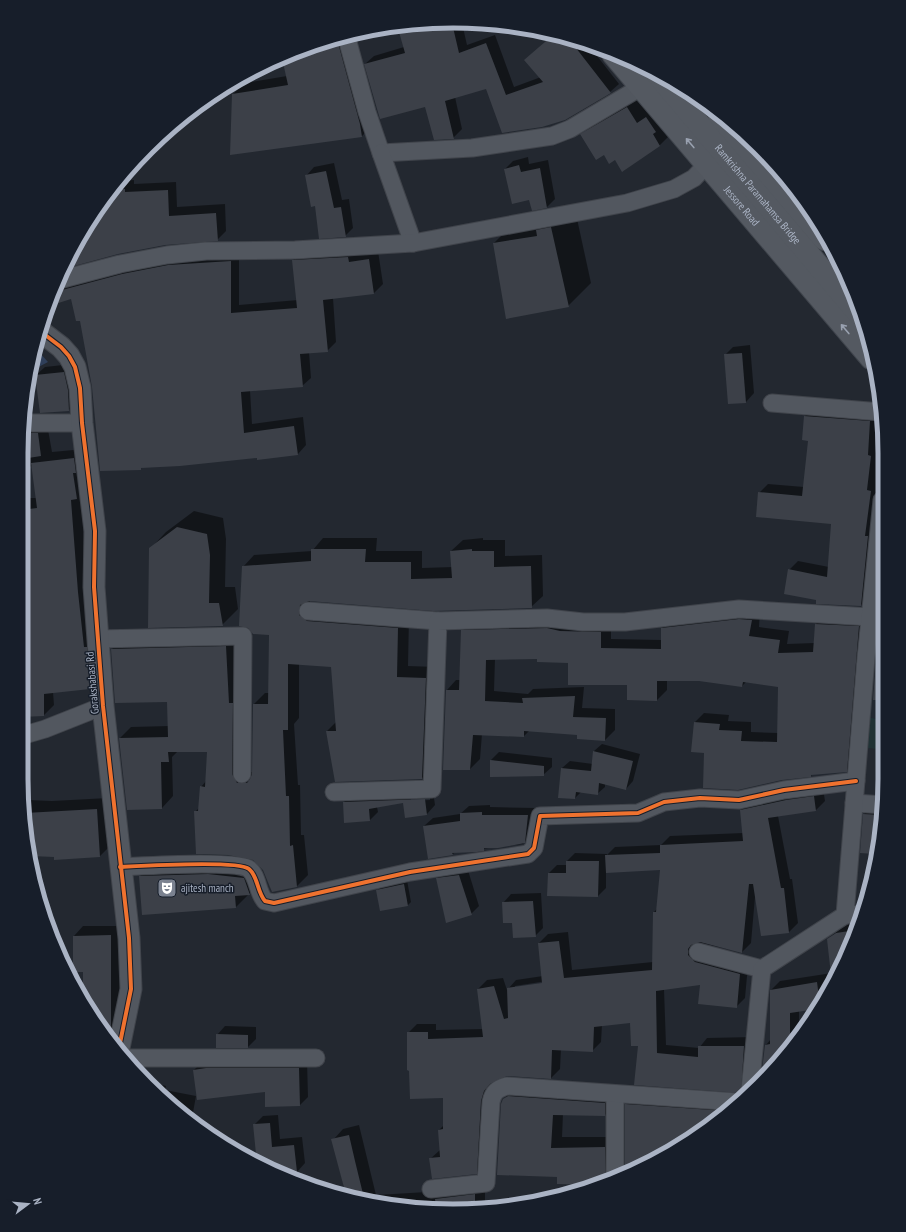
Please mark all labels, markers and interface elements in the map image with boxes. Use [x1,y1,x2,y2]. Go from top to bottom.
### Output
one-way arrow [685,138,694,149]
street label: Ramkrishna Paramahamsa Bridge [712,141,804,247]
street label: Jessore Road [720,182,763,229]
one-way arrow [841,323,850,334]
street label: Gorakshabasi Rd [82,651,102,715]
theatre icon: ajitesh manch [156,877,178,899]
place label: ajitesh manch [181,881,234,895]
north arrow [8,1184,48,1224]
text: N [30,1196,45,1206]

